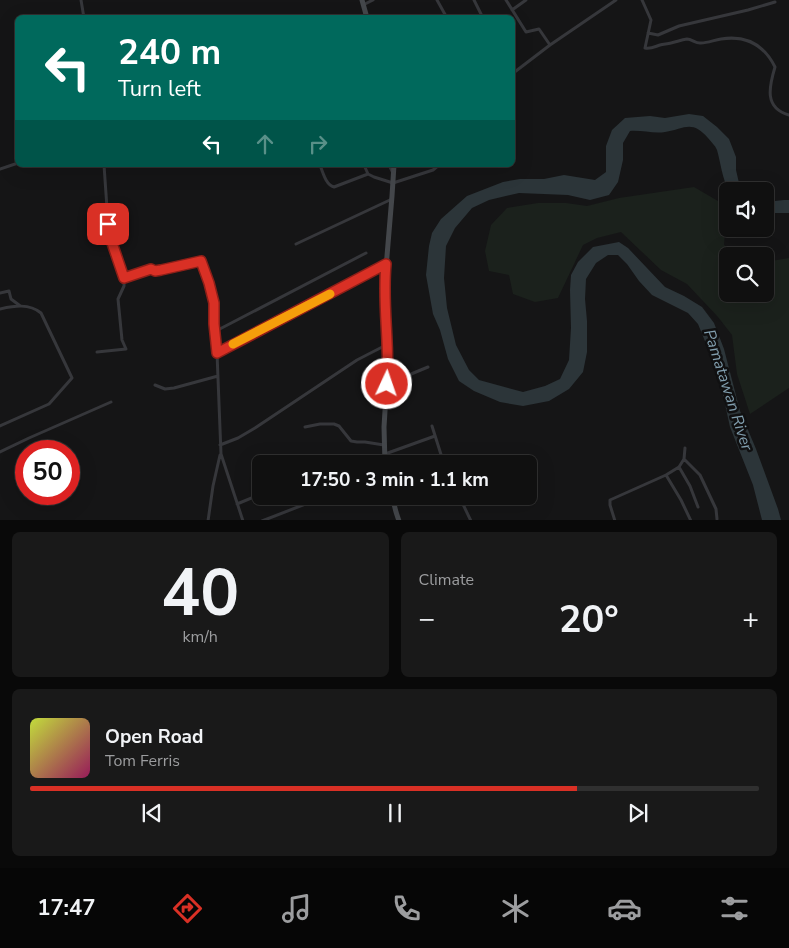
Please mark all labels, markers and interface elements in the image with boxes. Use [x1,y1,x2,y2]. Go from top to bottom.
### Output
text: 240 m [118,29,221,76]
icon: left [35,35,100,100]
text: Turn left [118,74,201,104]
icon: left [198,130,226,158]
icon: ahead [251,130,279,158]
icon: right [304,130,332,158]
map controls [719,182,774,302]
button: sound [719,182,774,237]
pin [87,203,129,245]
icon: arrive [94,210,122,238]
button: search [719,247,774,302]
water label: Pamatawan River [698,327,758,455]
position arrow [360,357,412,409]
speed limit sign: 50 [15,440,80,505]
text: 17:50 · 3 min · 1.1 km [300,467,489,493]
text: 40 [161,549,239,638]
text: Climate [419,569,474,591]
text: 20° [559,594,619,645]
text: − [419,600,435,638]
text: + [742,600,759,638]
text: km/h [183,626,218,648]
text: Open Road [105,724,203,750]
text: Tom Ferris [105,750,180,772]
icon: previous [138,799,166,827]
icon: pause [381,799,409,827]
icon: next [624,799,652,827]
icon: directions [170,891,205,926]
icon: music [279,891,314,926]
icon: phone [389,891,424,926]
icon: climate [498,891,533,926]
icon: car [607,891,642,926]
icon: filters [717,891,752,926]
text: 17:47 [37,893,95,923]

